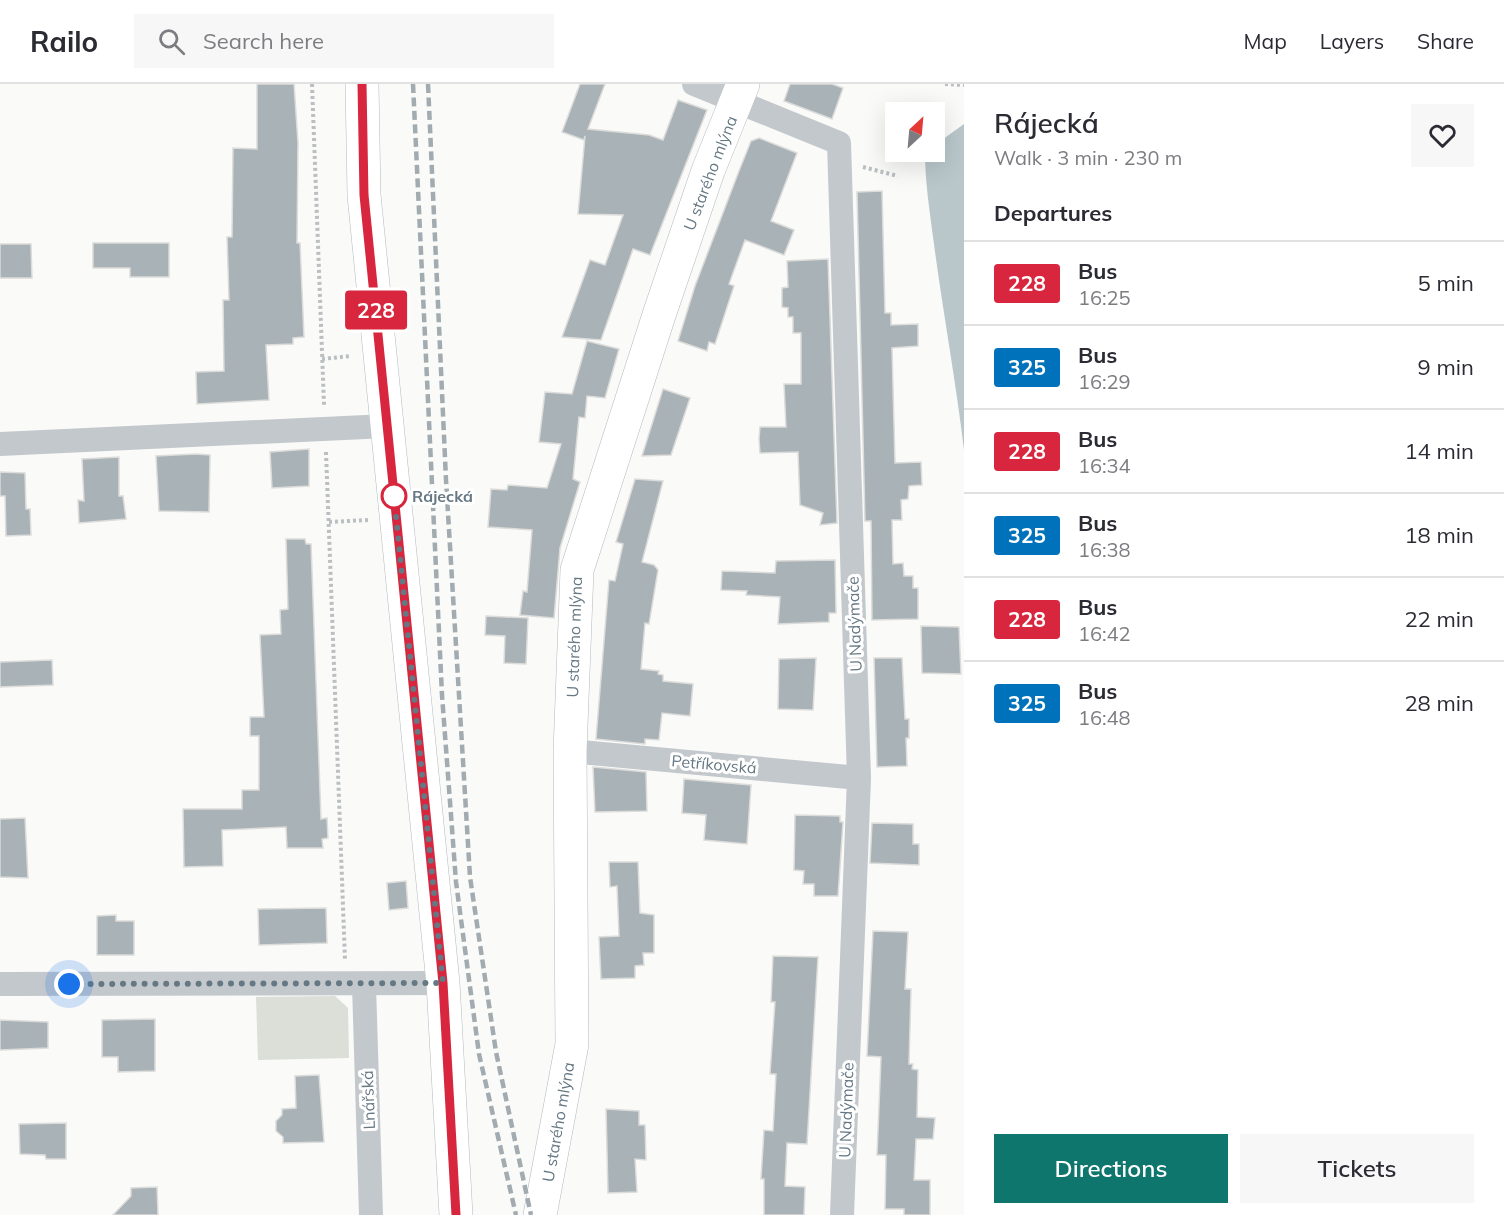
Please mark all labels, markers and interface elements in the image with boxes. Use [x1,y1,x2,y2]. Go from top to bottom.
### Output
search box [134,14,554,68]
text: Railo [30,24,98,59]
icon: search [155,25,188,58]
text: Search here [203,27,324,55]
text: Map [1244,28,1287,54]
text: Layers [1320,28,1384,54]
text: Share [1417,28,1474,54]
north arrow [885,102,945,162]
map controls [885,102,945,162]
button: heart [1411,104,1474,167]
text: Rájecká [994,105,1099,140]
street label: U starého mlýna [679,113,741,233]
text: Walk · 3 min · 230 m [994,145,1182,170]
text: Departures [994,199,1112,227]
text: Bus [1078,257,1117,285]
text: 5 min [1418,269,1474,297]
text: 228 [1008,270,1046,296]
text: 16:25 [1078,285,1131,310]
line badge: 228 [342,290,410,330]
text: 228 [357,297,395,323]
text: Bus [1078,341,1117,369]
text: 9 min [1418,353,1474,381]
text: 325 [1008,354,1046,380]
text: 16:29 [1078,369,1131,394]
text: Bus [1078,425,1117,453]
text: 14 min [1404,437,1474,465]
text: 228 [1008,438,1046,464]
text: 16:34 [1078,453,1131,478]
marker: Rájecká [381,483,407,509]
place label: Rájecká [412,486,473,506]
text: Bus [1078,509,1117,537]
text: 18 min [1404,521,1474,549]
text: 325 [1008,522,1046,548]
text: 16:38 [1078,537,1131,562]
street label: U starého mlýna [562,576,586,698]
street label: U Nadýmače [842,576,866,672]
text: Bus [1078,593,1117,621]
text: 22 min [1404,605,1474,633]
text: 228 [1008,606,1046,632]
text: 16:42 [1078,621,1131,646]
text: Bus [1078,677,1117,705]
text: 28 min [1404,689,1474,717]
text: 325 [1008,690,1046,716]
text: 16:48 [1078,705,1131,730]
street label: Petříkovská [671,750,757,778]
your location [54,969,84,999]
street label: U starého mlýna [538,1061,578,1183]
street label: U Nadýmače [834,1062,858,1158]
street label: Lnářská [357,1070,379,1130]
button: Directions [994,1134,1228,1203]
button: Tickets [1240,1134,1474,1203]

